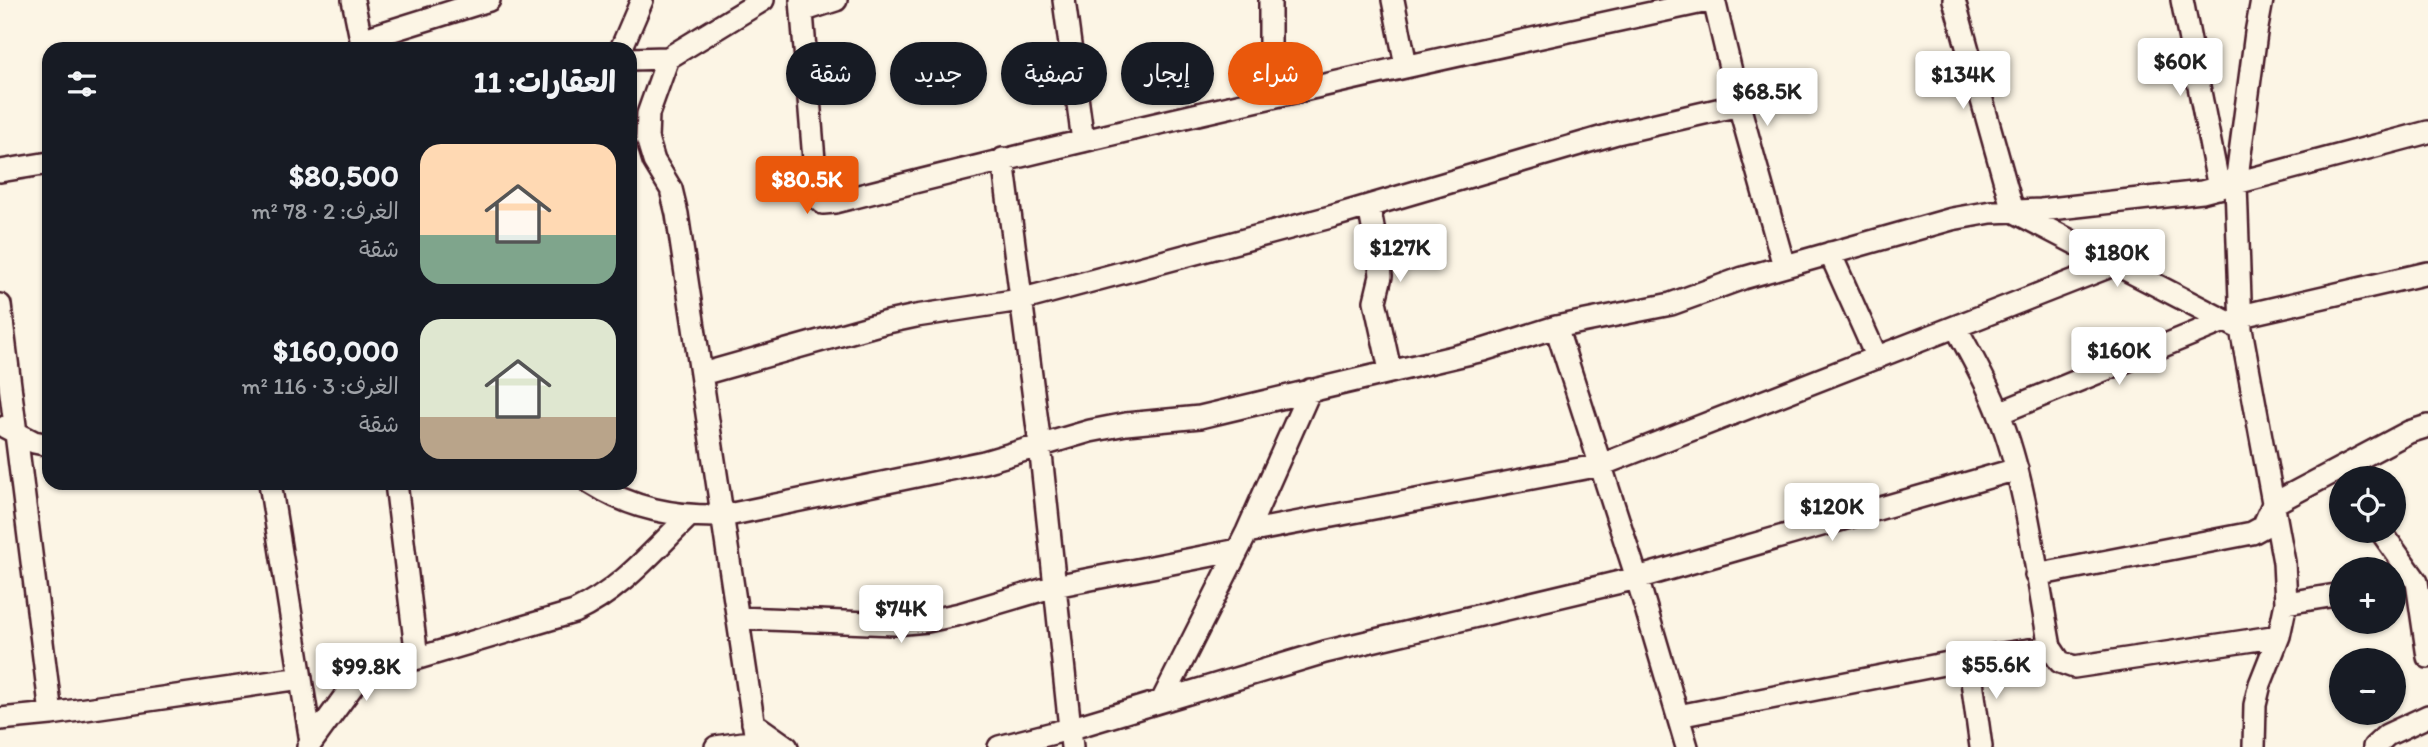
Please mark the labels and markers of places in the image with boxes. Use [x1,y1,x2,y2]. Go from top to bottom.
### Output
pin: $60K [2139,38,2221,98]
pin: $134K [1914,52,2012,111]
pin: $68.5K [1710,68,1824,128]
pin: $80.5K [750,156,864,216]
pin: $127K [1351,224,1449,284]
pin: $180K [2068,230,2166,289]
pin: $160K [2070,328,2168,387]
pin: $120K [1783,484,1881,543]
pin: $74K [860,586,942,645]
pin: $55.6K [1939,642,2053,701]
pin: $99.8K [309,644,423,703]

